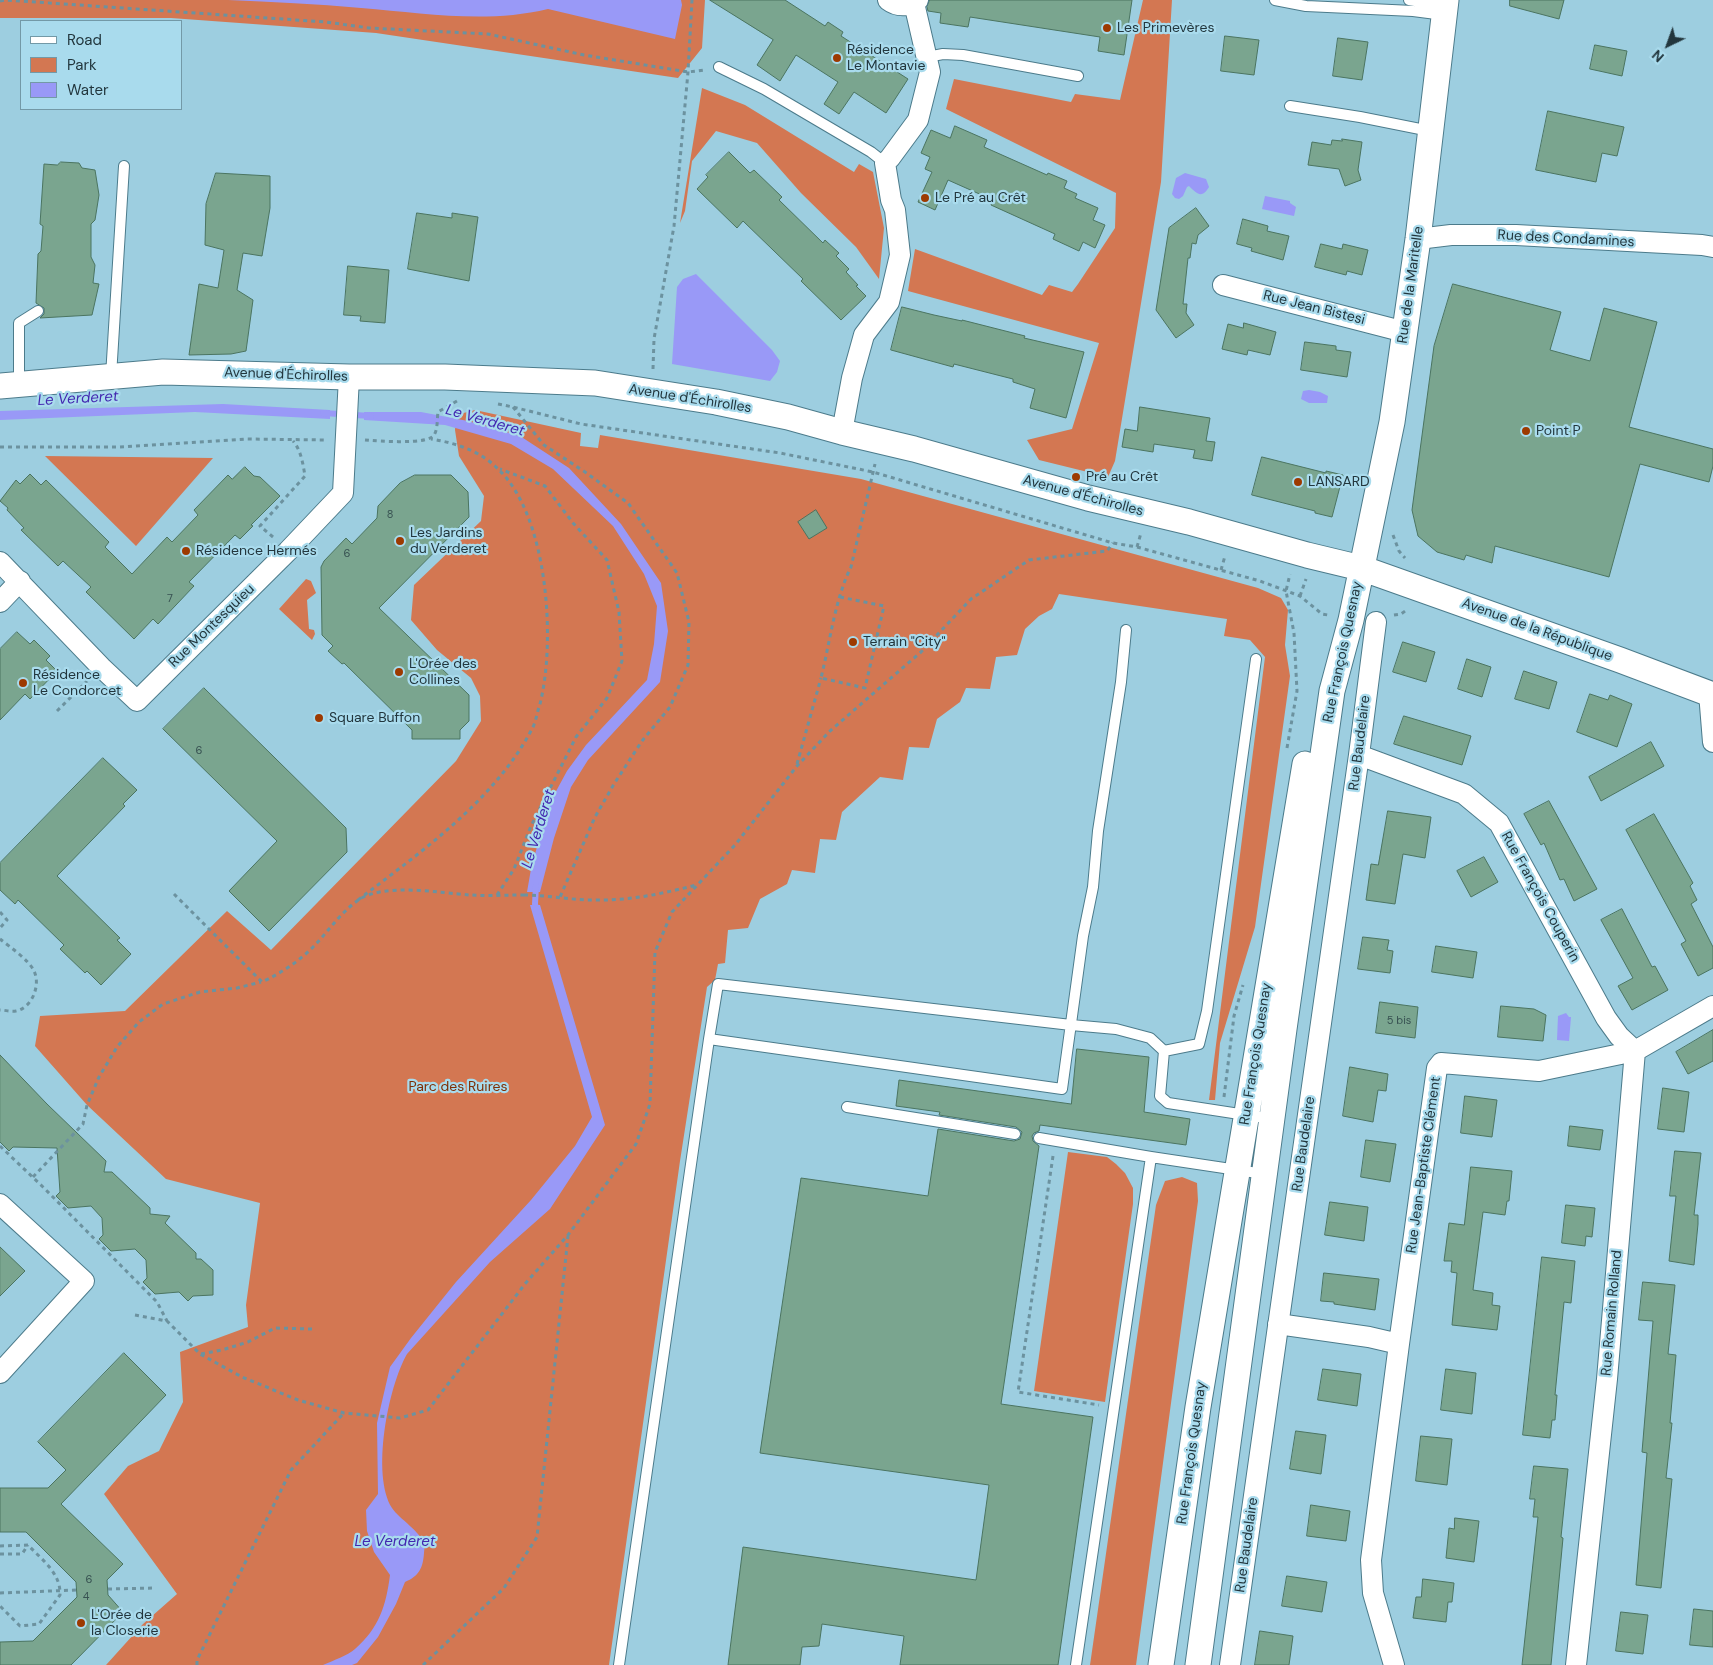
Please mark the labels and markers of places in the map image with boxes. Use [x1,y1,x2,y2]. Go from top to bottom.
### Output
place label: Les Primevères [1117,20,1214,36]
marker: Les Primevères [1101,22,1113,34]
place label: Résidence Le Montavie [847,42,925,74]
marker: Résidence Le Montavie [831,52,843,64]
place label: Le Pré au Crêt [935,190,1026,206]
marker: Le Pré au Crêt [919,192,931,204]
place label: Point P [1536,423,1581,439]
marker: Point P [1520,425,1532,437]
place label: Pré au Crêt [1086,469,1158,485]
marker: Pré au Crêt [1070,471,1082,483]
place label: LANSARD [1308,474,1370,490]
marker: LANSARD [1292,476,1304,488]
place label: Les Jardins du Verderet [410,525,487,558]
marker: Les Jardins du Verderet [394,535,406,547]
place label: Résidence Hermés [196,543,317,559]
marker: Résidence Hermés [180,545,192,557]
place label: Terrain "City" [863,634,945,650]
marker: Terrain "City" [847,636,859,648]
place label: L'Orée des Collines [409,656,477,689]
marker: L'Orée des Collines [393,666,405,678]
place label: Résidence Le Condorcet [33,667,121,700]
marker: Résidence Le Condorcet [17,677,29,689]
place label: Square Buffon [329,710,420,726]
marker: Square Buffon [313,712,325,724]
place label: L'Orée de la Closerie [91,1607,158,1640]
marker: L'Orée de la Closerie [75,1617,87,1629]

